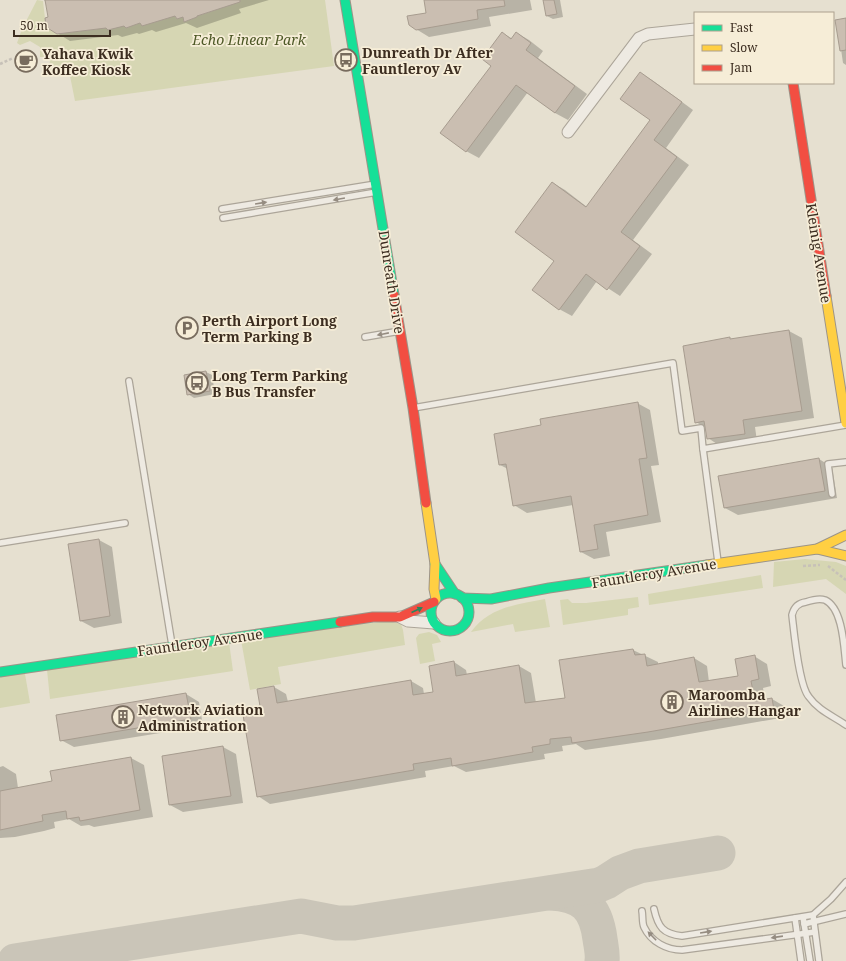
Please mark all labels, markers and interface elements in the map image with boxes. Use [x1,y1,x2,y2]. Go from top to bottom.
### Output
scale bar [14,12,110,38]
legend [694,12,834,84]
text: 50 m [20,17,48,34]
text: Fast [730,19,753,36]
park label: Echo Linear Park [191,30,307,49]
text: Slow [730,39,758,56]
place label: Dunreath Dr After Fauntleroy Av [362,43,493,78]
place label: Yahava Kwik Koffee Kiosk [42,44,133,79]
bus stop icon: Dunreath Dr After Fauntleroy Av [333,47,359,73]
cafe icon: Yahava Kwik Koffee Kiosk [13,48,39,74]
text: Jam [729,59,752,76]
one-way arrow [333,196,345,202]
one-way arrow [254,200,267,206]
street label: Kleinig Avenue [802,202,836,304]
street label: Dunreath Drive [374,229,410,335]
place label: Perth Airport Long Term Parking B [202,311,337,346]
parking icon: Perth Airport Long Term Parking B [174,315,200,341]
one-way arrow [377,331,389,337]
place label: Long Term Parking B Bus Transfer [212,366,348,401]
bus stop icon: Long Term Parking B Bus Transfer [184,370,210,396]
street label: Fauntleroy Avenue [590,554,718,592]
one-way arrow [411,607,423,613]
street label: Fauntleroy Avenue [136,624,264,660]
place label: Maroomba Airlines Hangar [688,685,802,720]
building icon: Maroomba Airlines Hangar [659,689,685,715]
place label: Network Aviation Administration [138,700,263,735]
building icon: Network Aviation Administration [110,704,136,730]
one-way arrow [699,929,712,935]
one-way arrow [647,931,657,941]
one-way arrow [770,934,783,940]

